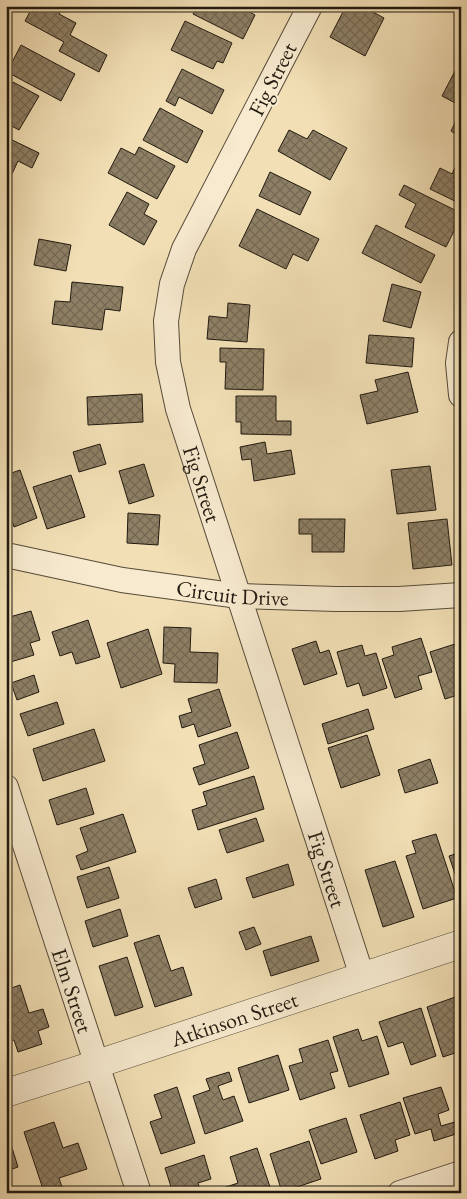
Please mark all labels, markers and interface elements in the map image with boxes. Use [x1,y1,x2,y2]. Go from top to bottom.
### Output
street label: Fig Street [242,37,303,121]
street label: Fig Street [176,442,228,526]
street label: Circuit Drive [174,574,289,613]
street label: Fig Street [301,827,353,911]
street label: Elm Street [45,944,100,1037]
street label: Atkinson Street [166,985,302,1054]

